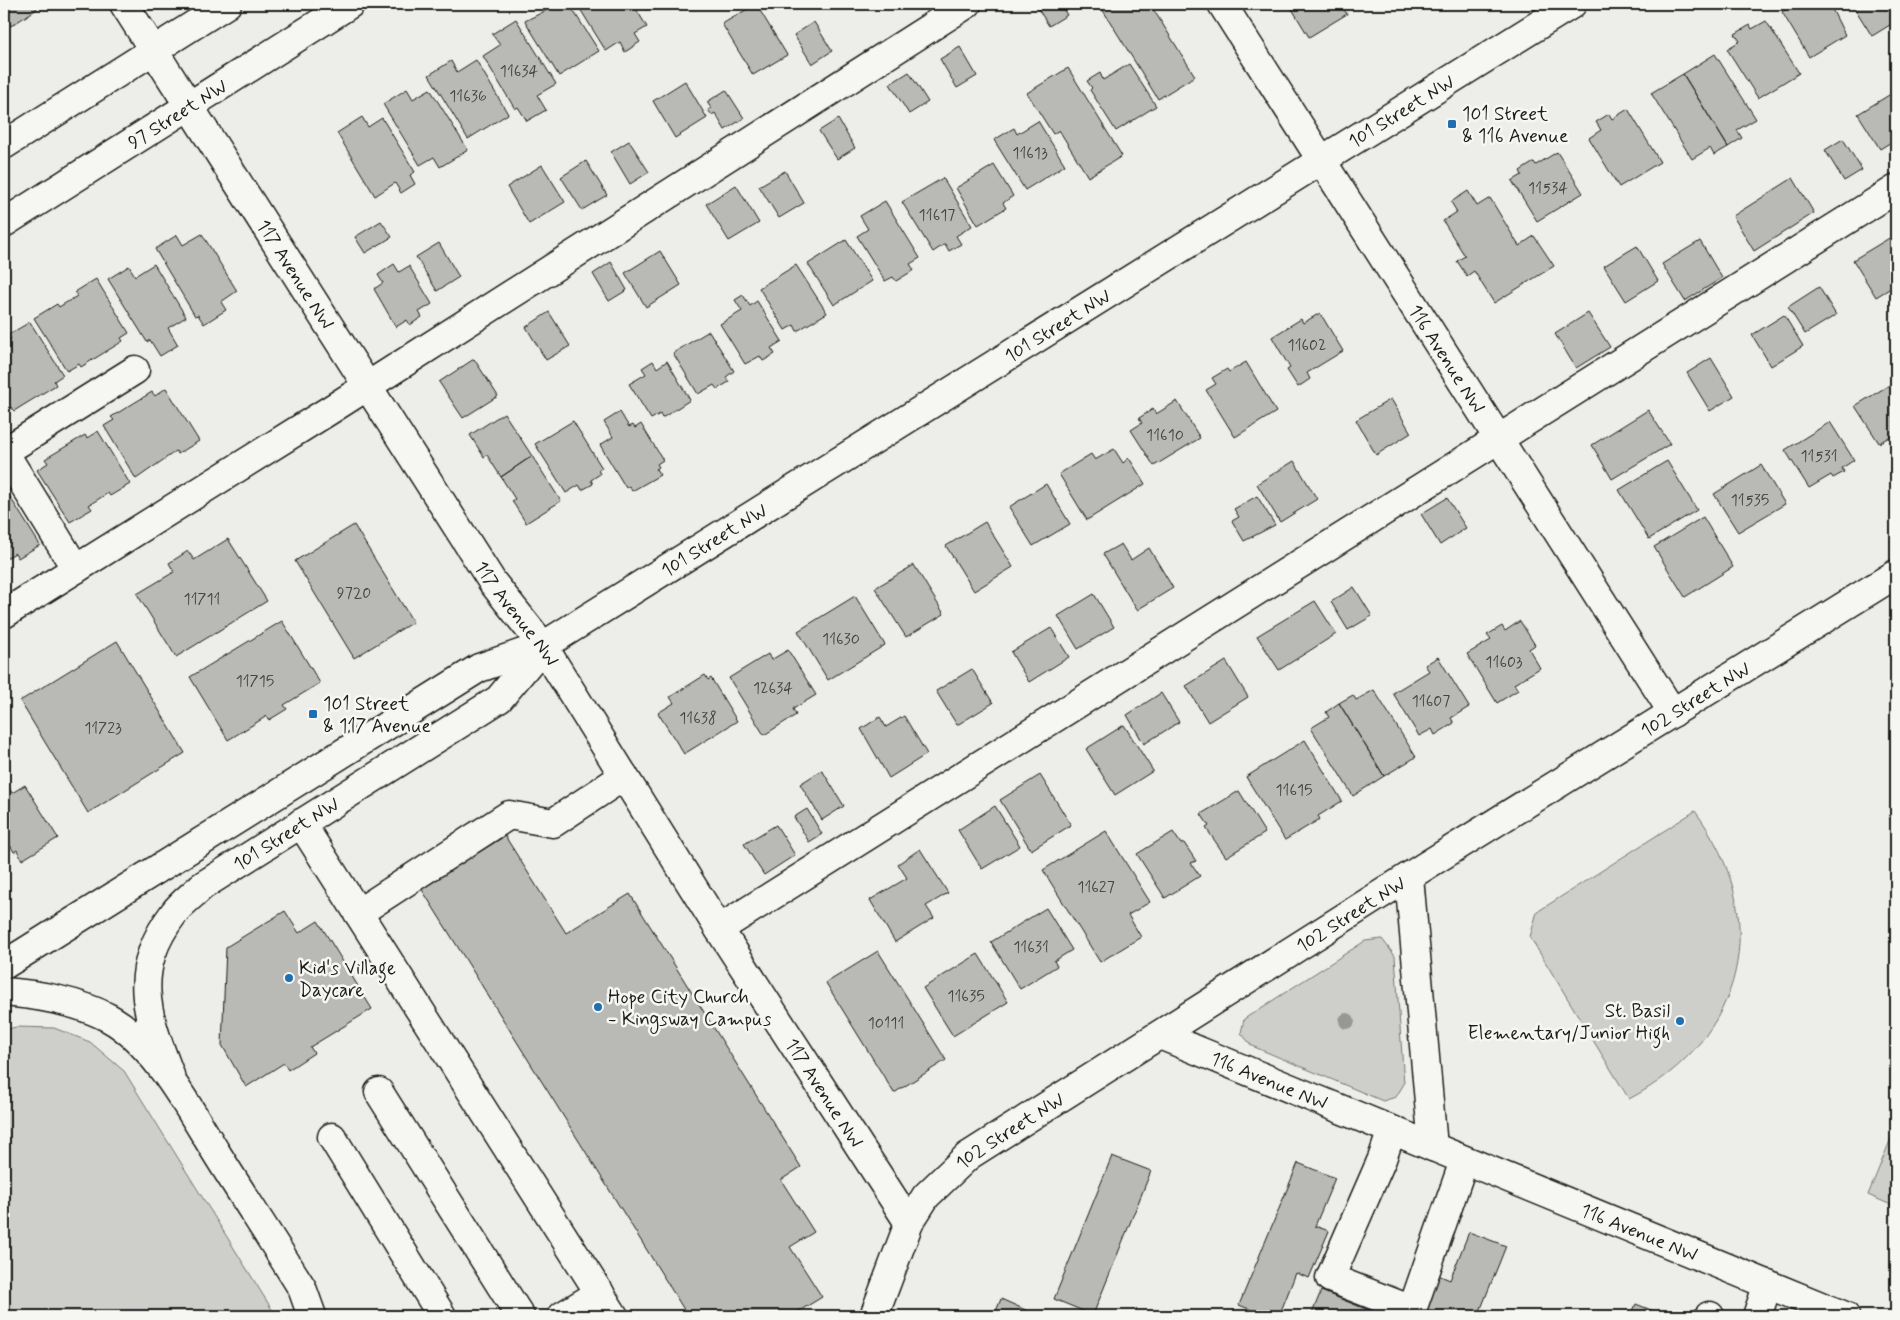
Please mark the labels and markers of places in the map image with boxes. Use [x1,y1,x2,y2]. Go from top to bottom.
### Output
place label: 101 Street & 116 Avenue [1462,102,1568,149]
marker: 101 Street & 116 Avenue [1446,118,1458,130]
place label: 101 Street & 117 Avenue [323,692,431,739]
marker: 101 Street & 117 Avenue [307,708,319,720]
place label: Kid's Village Daycare [299,956,396,1003]
marker: Kid's Village Daycare [283,972,295,984]
place label: Hope City Church - Kingsway Campus [608,985,772,1034]
place label: St. Basil Elementary/Junior High [1468,999,1670,1049]
marker: Hope City Church - Kingsway Campus [592,1001,604,1013]
marker: St. Basil Elementary/Junior High [1674,1015,1686,1027]

